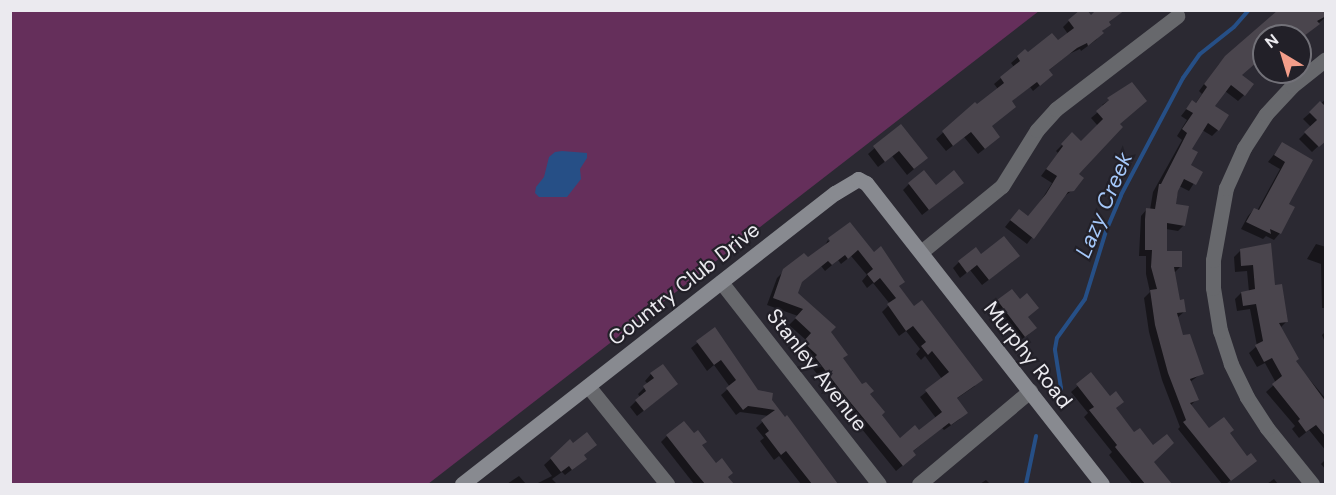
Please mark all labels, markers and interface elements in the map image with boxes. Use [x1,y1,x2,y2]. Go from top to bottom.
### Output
north arrow [1252,24,1312,84]
text: N [1261,29,1283,53]
water label: Lazy Creek [1070,148,1138,262]
street label: Country Club Drive [603,217,765,351]
street label: Murphy Road [979,297,1077,413]
street label: Stanley Avenue [761,304,873,436]

